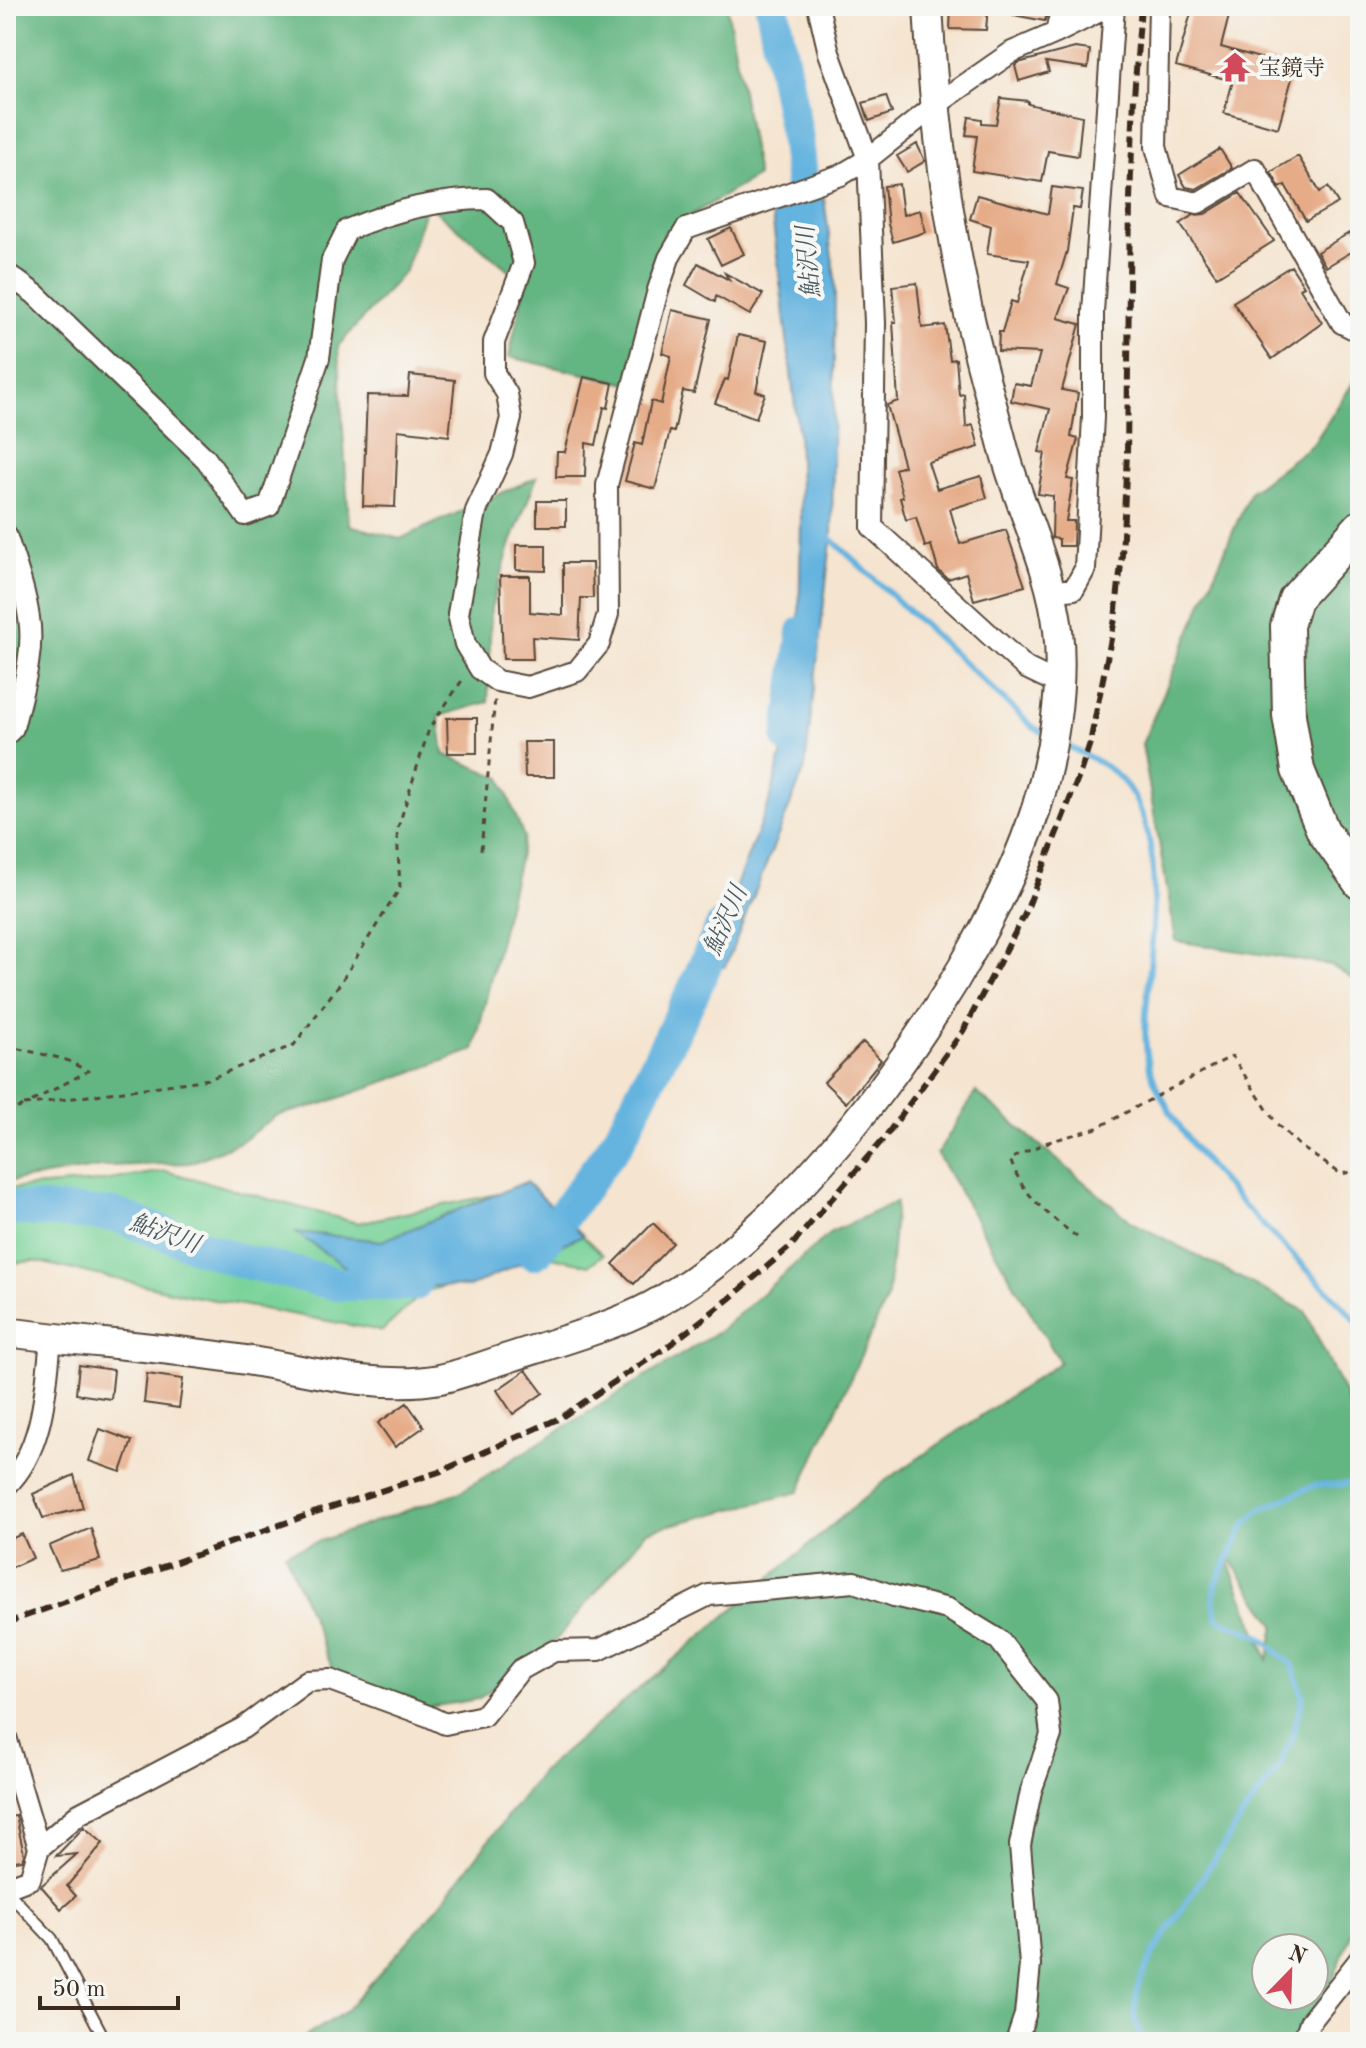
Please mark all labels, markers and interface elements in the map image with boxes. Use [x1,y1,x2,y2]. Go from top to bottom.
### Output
temple icon: 宝鏡寺 [1218,50,1252,84]
place label: 宝鏡寺 [1259,56,1325,80]
water label: 鮎沢川 [792,222,825,299]
water label: 鮎沢川 [698,879,754,959]
water label: 鮎沢川 [126,1208,206,1259]
north arrow [1250,1932,1330,2012]
text: N [1285,1942,1309,1969]
scale bar [40,1960,178,2010]
text: 50 m [52,1978,106,2002]

